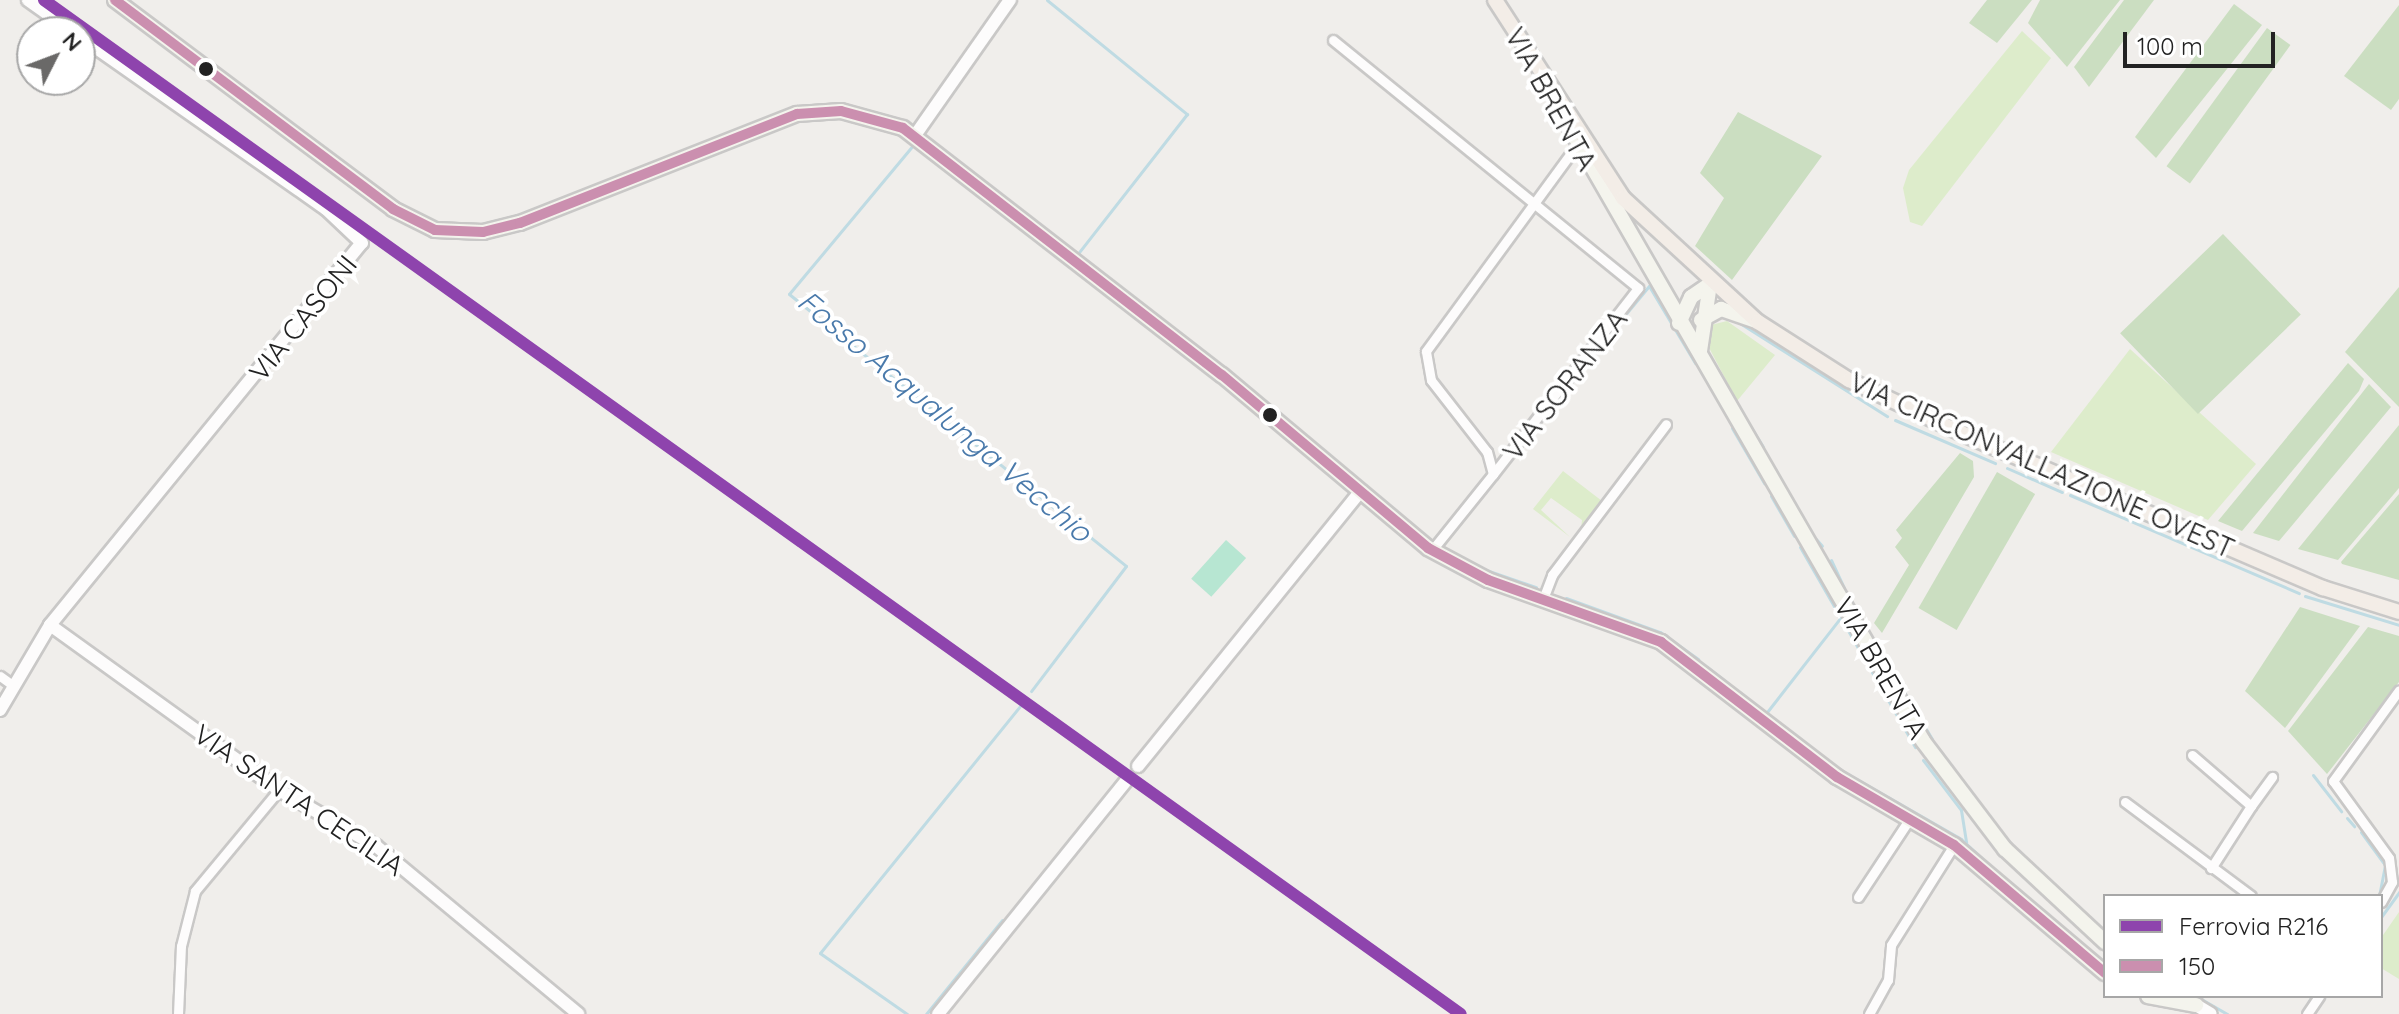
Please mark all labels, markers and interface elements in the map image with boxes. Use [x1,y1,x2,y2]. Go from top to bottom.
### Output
north arrow [16,16,96,96]
scale bar [2127,16,2279,66]
street label: VIA BRENTA [1498,22,1604,176]
text: N [57,26,88,57]
text: 100 m [2137,31,2203,61]
unlabelled marker [198,61,214,77]
street label: VIA CASONI [242,248,364,388]
water label: Fosso Acqualunga Vecchio [791,283,1099,549]
street label: VIA SORANZA [1496,303,1634,467]
street label: VIA CIRCONVALLAZIONE OVEST [1844,365,2240,565]
unlabelled marker [1262,407,1278,423]
street label: VIA BRENTA [1827,591,1935,745]
street label: VIA SANTA CECILIA [187,717,411,883]
legend [2103,894,2383,998]
text: Ferrovia R216 [2179,911,2328,941]
text: 150 [2179,951,2215,981]

